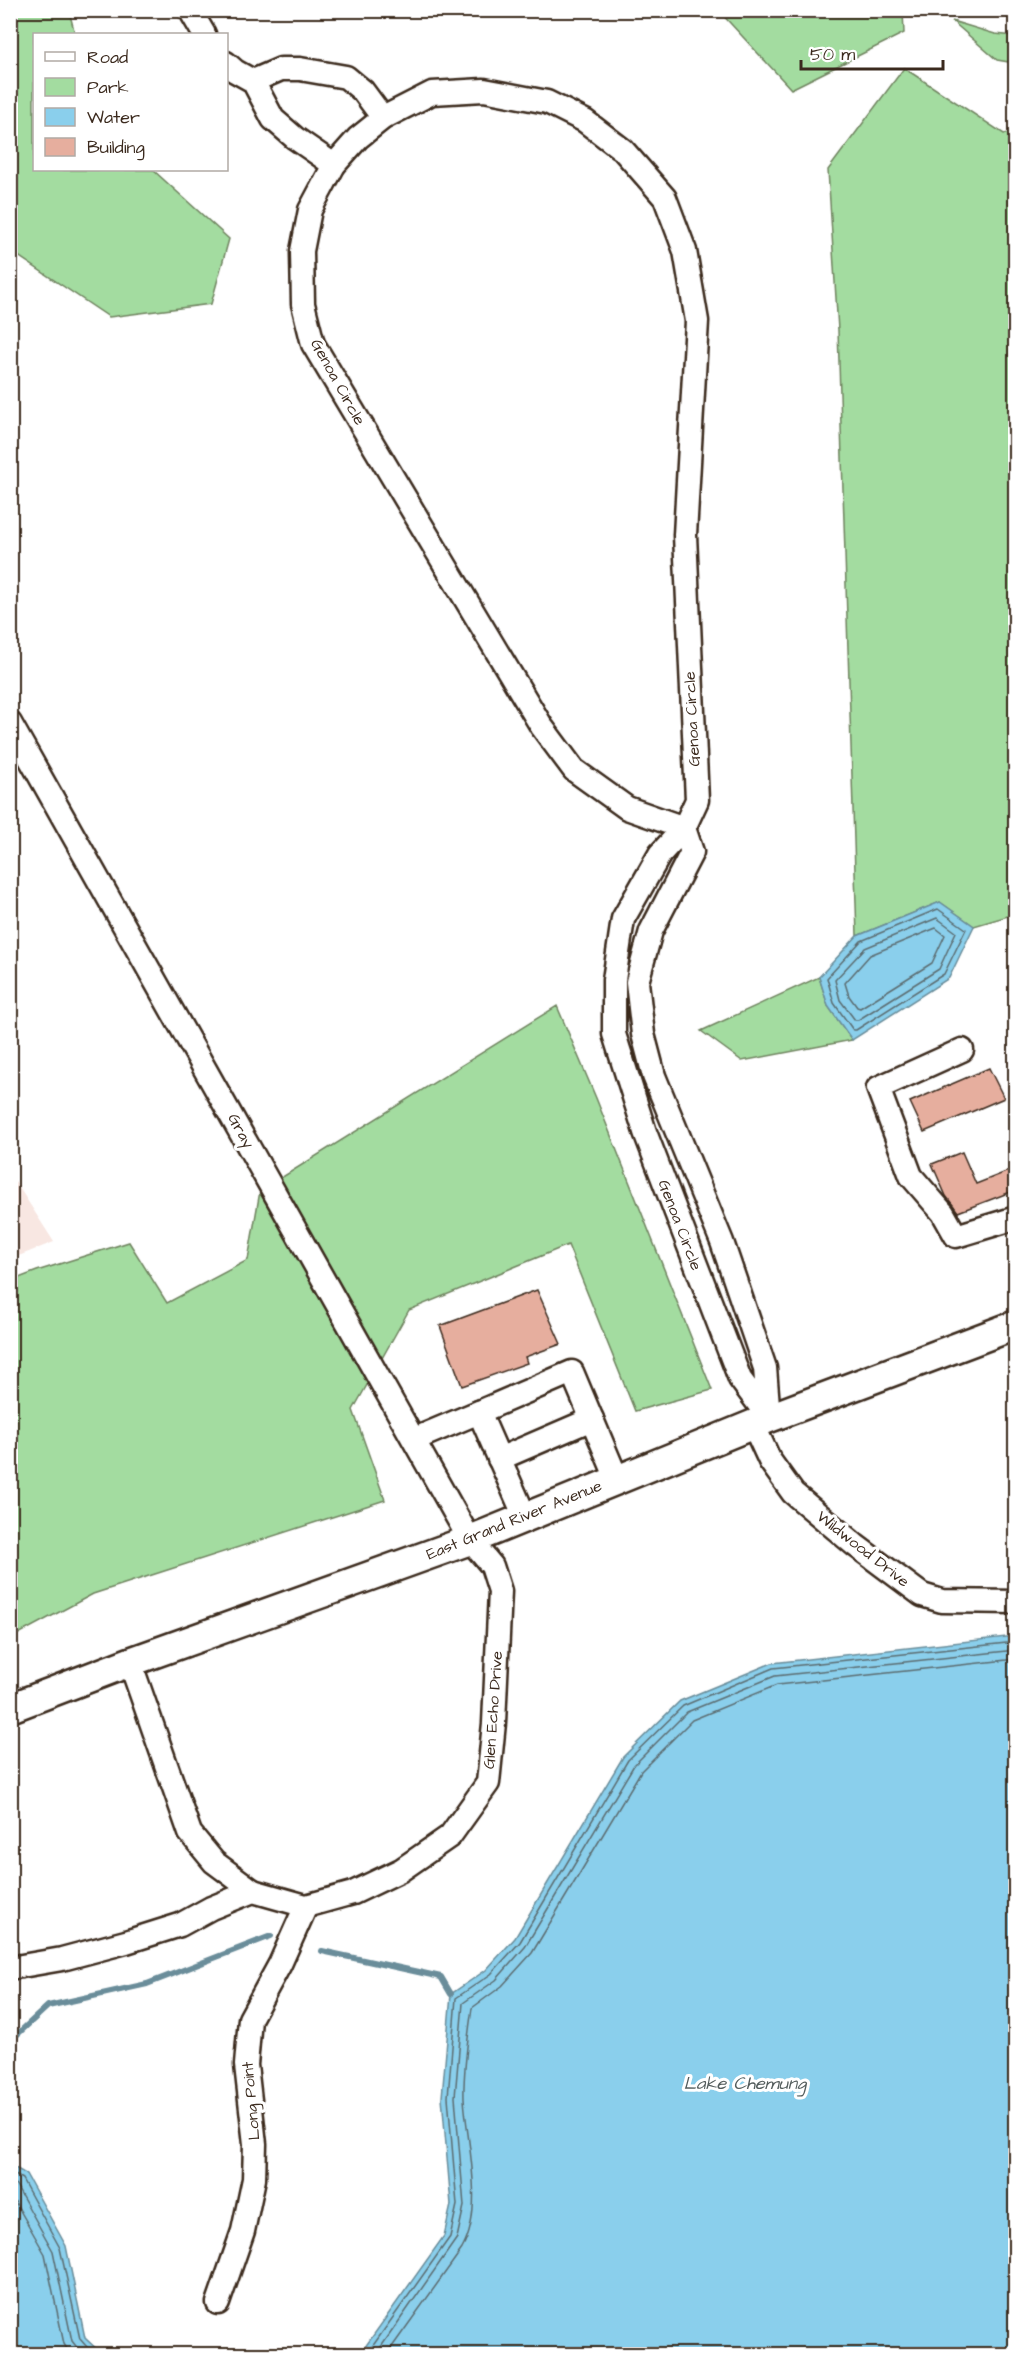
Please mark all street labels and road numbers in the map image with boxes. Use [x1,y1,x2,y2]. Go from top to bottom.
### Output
street label: Genoa Circle [305,335,371,429]
street label: Genoa Circle [679,671,705,767]
street label: Gray [222,1110,260,1153]
street label: Genoa Circle [653,1177,707,1274]
street label: East Grand River Avenue [423,1475,605,1565]
street label: Wildwood Drive [812,1506,914,1592]
street label: Glen Echo Drive [478,1650,508,1770]
street label: Long Point [237,2060,266,2141]

